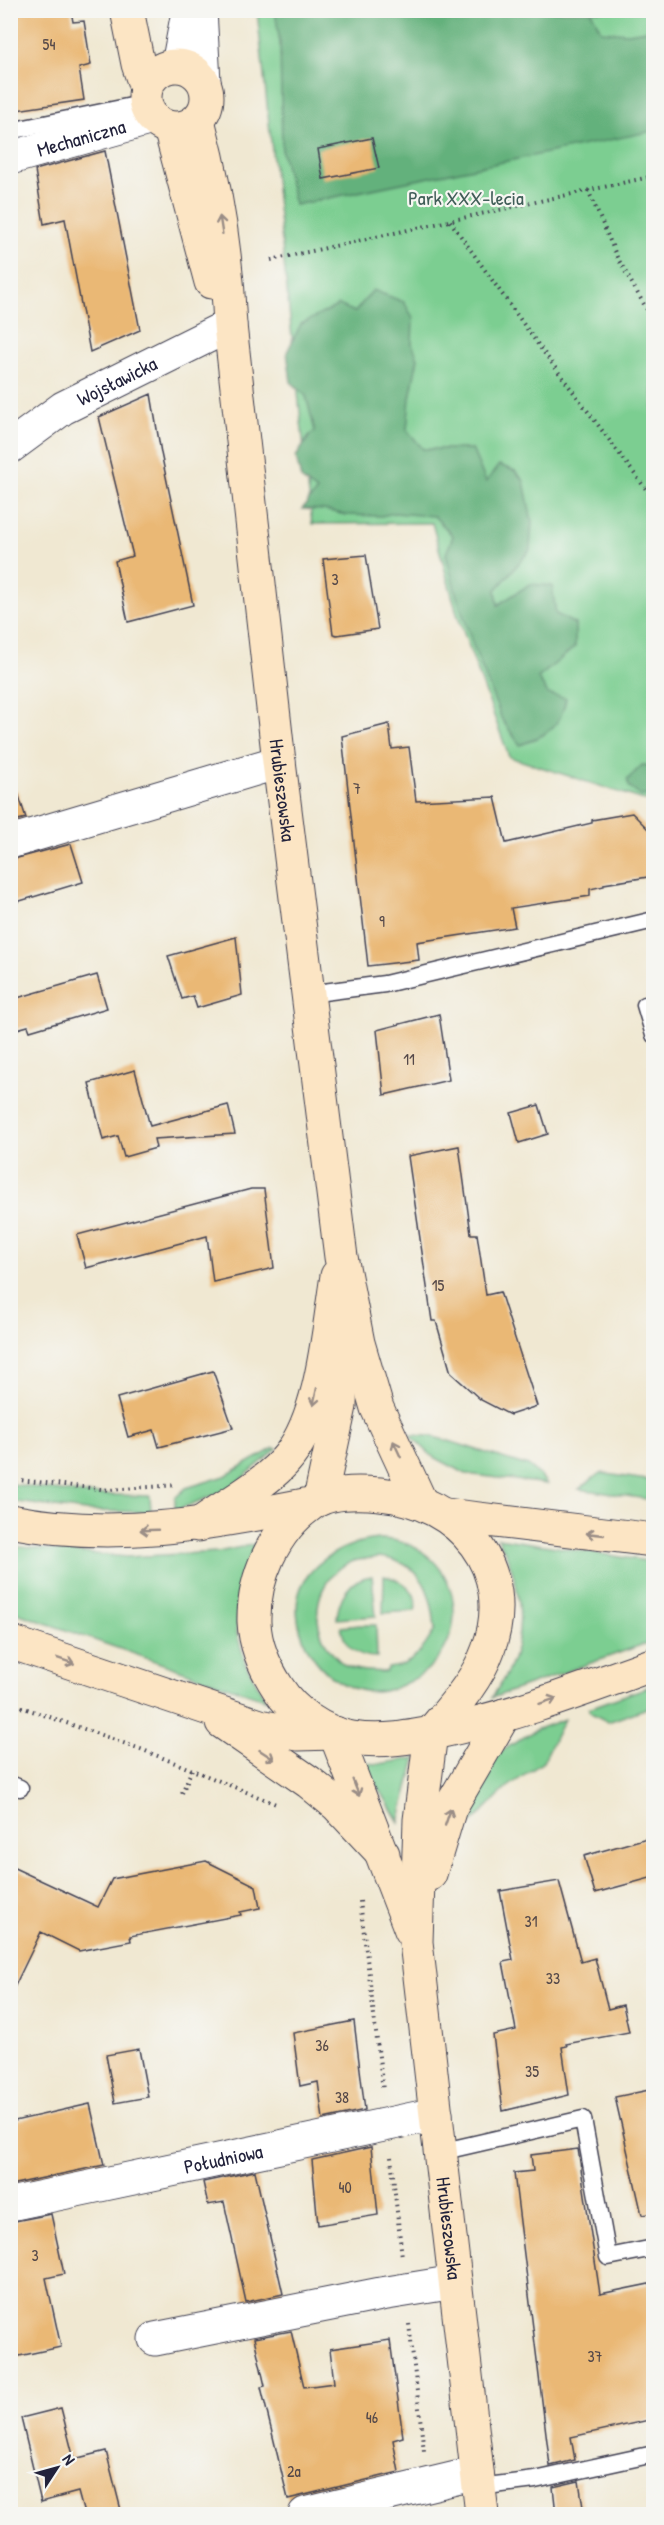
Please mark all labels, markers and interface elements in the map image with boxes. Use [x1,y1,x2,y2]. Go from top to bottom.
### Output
house number: 54 [43,33,55,55]
street label: Mechaniczna [34,112,129,163]
park label: Park XXX-lecia [408,184,524,211]
one-way arrow [215,215,226,235]
street label: Wojsławicka [72,349,161,412]
house number: 3 [331,568,339,590]
street label: Hrubieszowska [263,737,303,843]
house number: 7 [353,777,361,799]
house number: 9 [379,910,385,932]
house number: 11 [403,1048,415,1070]
house number: 15 [432,1274,445,1296]
one-way arrow [309,1387,321,1406]
one-way arrow [390,1441,402,1459]
one-way arrow [140,1524,160,1535]
one-way arrow [586,1528,606,1539]
one-way arrow [56,1657,75,1668]
one-way arrow [538,1695,557,1706]
one-way arrow [259,1749,275,1761]
one-way arrow [351,1778,362,1796]
one-way arrow [443,1808,454,1827]
house number: 31 [525,1910,538,1932]
house number: 33 [546,1967,560,1989]
house number: 36 [315,2034,329,2056]
house number: 35 [525,2060,539,2082]
house number: 38 [335,2086,349,2108]
street label: Południowa [181,2137,265,2180]
street label: Hrubieszowska [430,2175,469,2281]
house number: 40 [338,2176,352,2198]
house number: 3 [31,2244,39,2266]
house number: 37 [587,2345,603,2367]
house number: 46 [366,2406,378,2428]
north arrow [27,2438,87,2498]
text: N [58,2449,81,2469]
house number: 2a [287,2460,301,2482]

